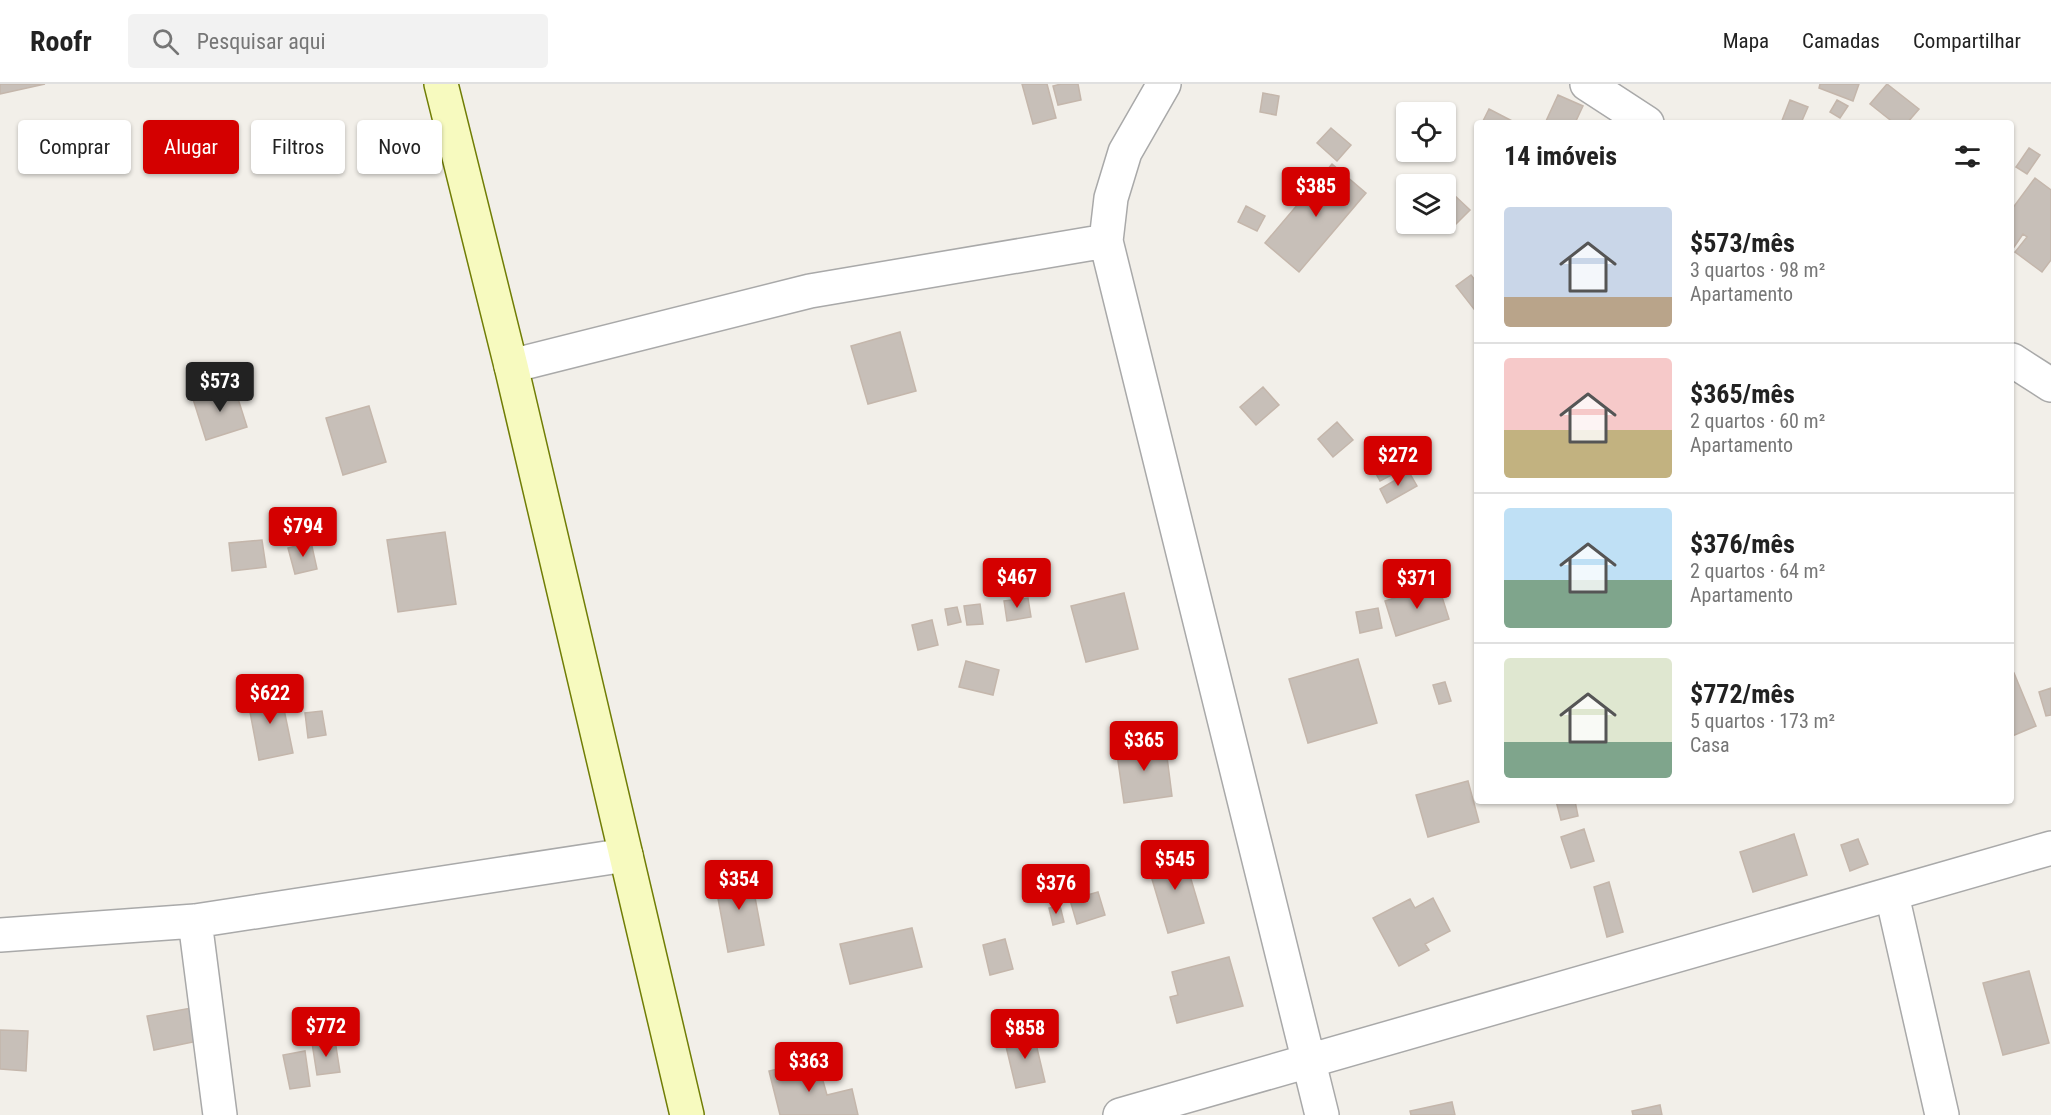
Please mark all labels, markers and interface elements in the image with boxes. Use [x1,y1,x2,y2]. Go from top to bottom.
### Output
search box [128,14,548,68]
text: Roofr [30,25,92,58]
icon: search [149,25,182,58]
text: Pesquisar aqui [197,29,325,54]
text: Mapa [1723,29,1769,53]
text: Camadas [1802,29,1880,53]
text: Compartilhar [1913,29,2021,53]
map controls [1396,102,1456,234]
button: locate [1396,102,1456,162]
chip: Comprar [18,120,131,174]
chip: Alugar [143,120,239,174]
chip: Filtros [251,120,345,174]
chip: Novo [357,120,442,174]
icon: filters [1951,140,1984,173]
text: 14 imóveis [1504,141,1617,171]
pin: $385 [1280,167,1352,218]
text: $385 [1296,174,1336,198]
button: layers [1396,174,1456,234]
text: $573/mês [1690,228,1795,258]
icon: home [1552,231,1624,303]
text: 3 quartos · 98 m² [1690,258,1825,282]
text: Apartamento [1690,282,1793,306]
pin: $573 [184,362,256,413]
text: $573 [200,369,240,393]
text: $365/mês [1690,379,1795,409]
icon: home [1552,382,1624,454]
text: 2 quartos · 60 m² [1690,409,1825,433]
text: Apartamento [1690,433,1793,457]
pin: $272 [1362,436,1434,487]
text: $272 [1378,443,1418,467]
pin: $794 [267,507,339,558]
text: $794 [283,514,323,538]
text: $376/mês [1690,529,1795,559]
icon: home [1552,532,1624,604]
pin: $467 [981,558,1053,609]
pin: $371 [1381,559,1453,610]
text: 2 quartos · 64 m² [1690,559,1825,583]
text: $467 [997,565,1037,589]
text: $371 [1397,566,1437,590]
text: Apartamento [1690,583,1793,607]
pin: $622 [234,674,306,725]
text: $772/mês [1690,679,1795,709]
text: $622 [250,681,290,705]
icon: home [1552,682,1624,754]
text: 5 quartos · 173 m² [1690,709,1835,733]
pin: $365 [1108,721,1180,772]
text: $365 [1124,728,1164,752]
text: Casa [1690,733,1730,757]
pin: $545 [1139,840,1211,891]
text: $545 [1155,847,1195,871]
pin: $354 [703,860,775,911]
pin: $376 [1020,864,1092,915]
text: $354 [719,867,759,891]
text: $376 [1036,871,1076,895]
pin: $772 [290,1007,362,1058]
pin: $858 [989,1009,1061,1060]
text: $772 [306,1014,346,1038]
text: $858 [1005,1016,1045,1040]
pin: $363 [773,1042,845,1093]
text: $363 [789,1049,829,1073]

